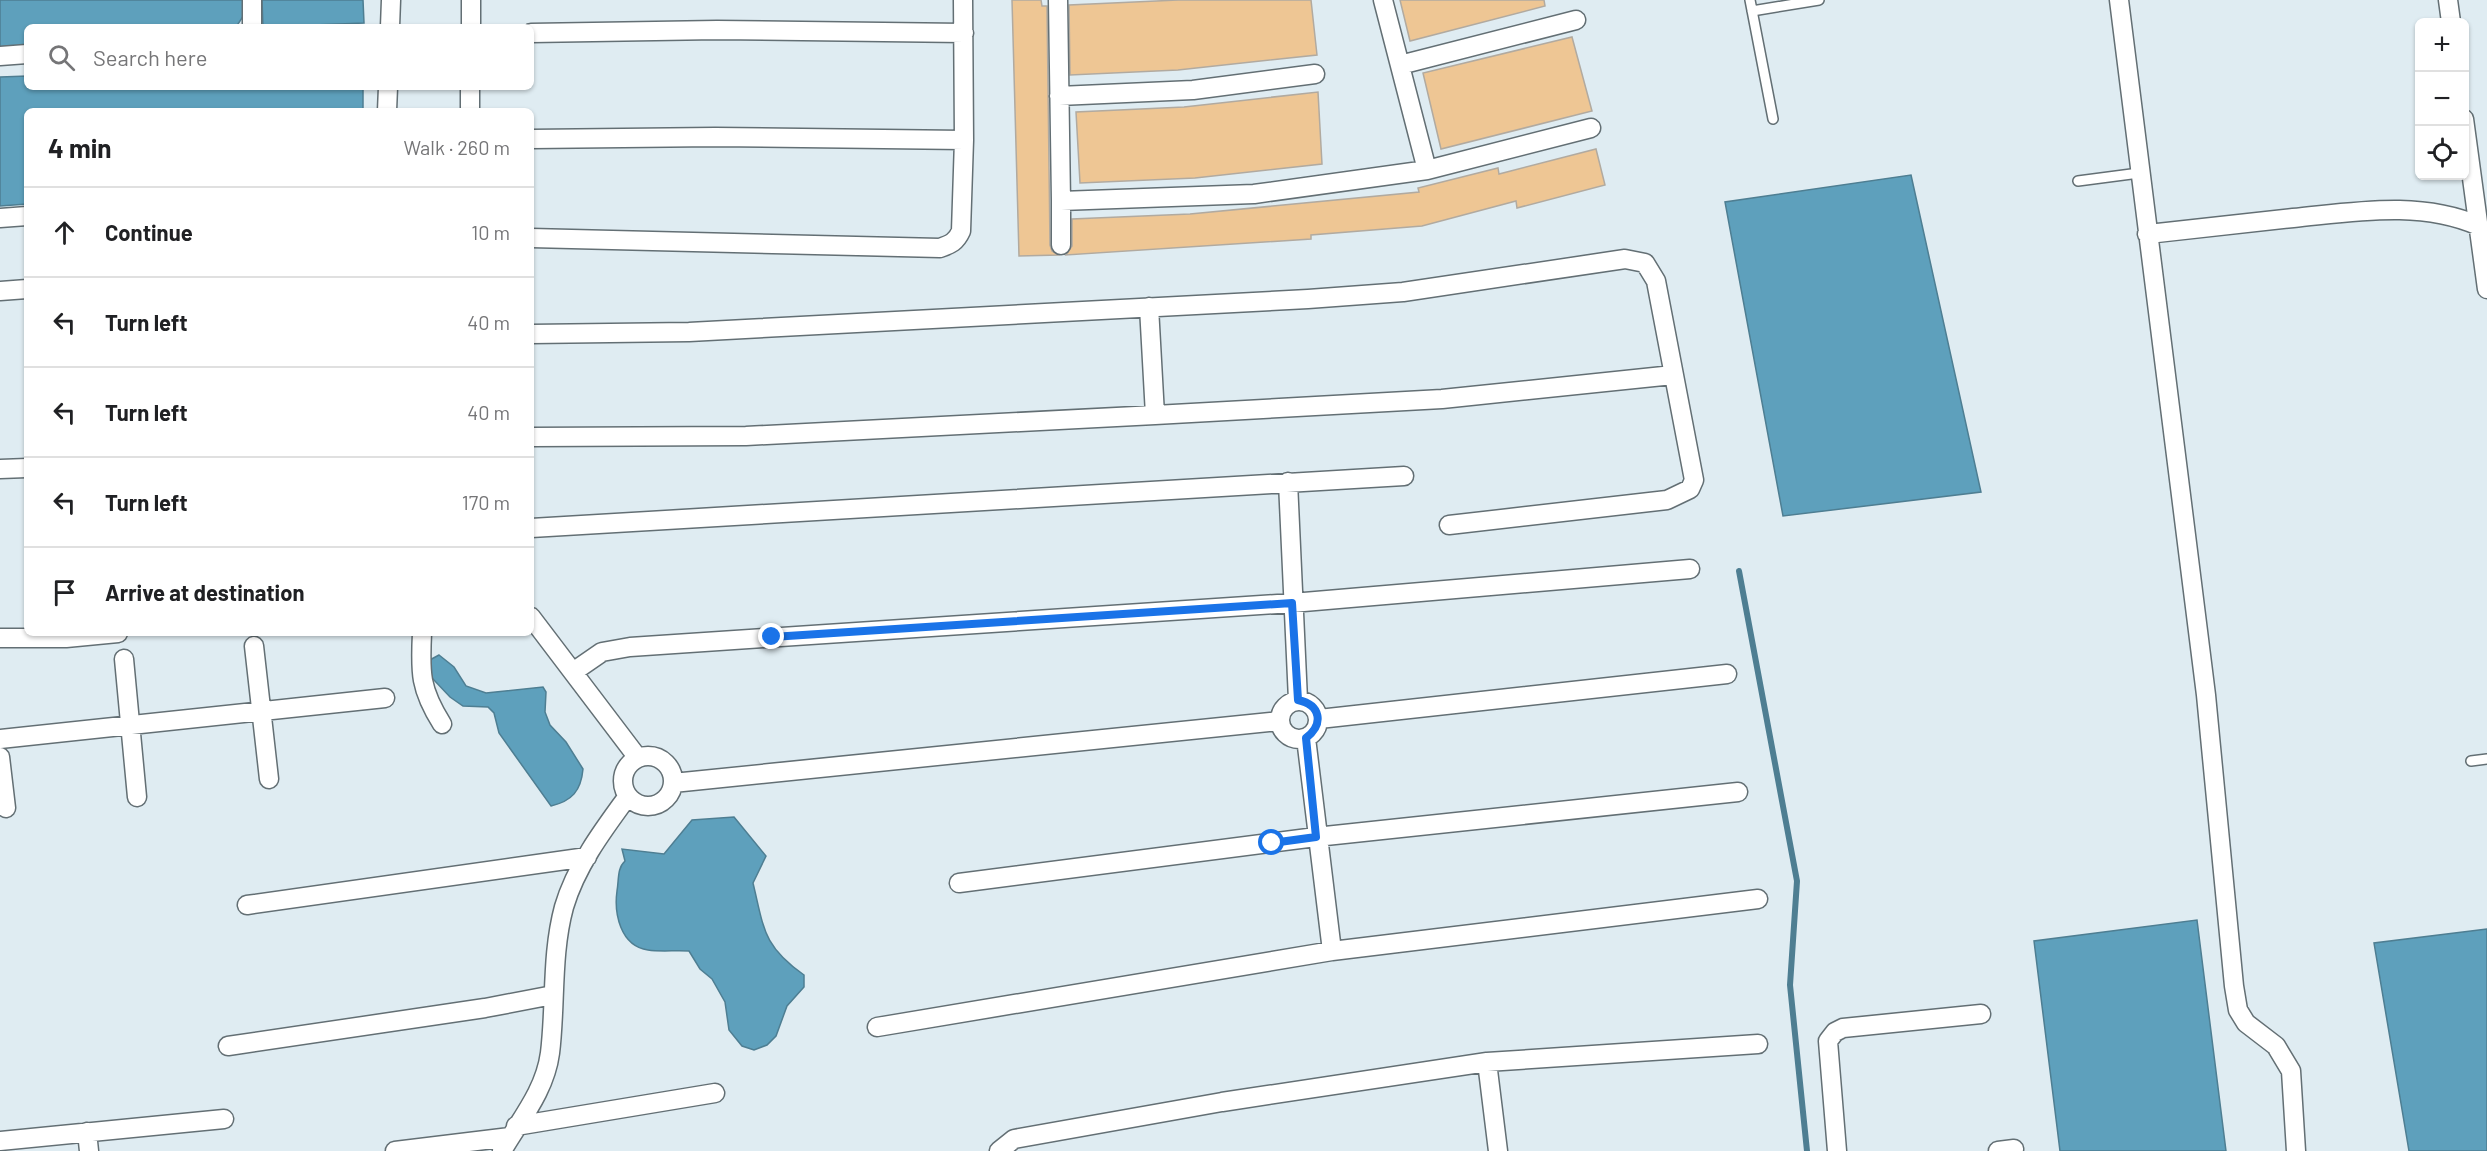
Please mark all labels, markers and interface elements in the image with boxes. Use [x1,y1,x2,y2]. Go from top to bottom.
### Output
map controls [2415,18,2469,180]
button: + [2415,18,2469,72]
search box [24,24,534,90]
icon: search [45,41,78,74]
text: Search here [93,44,207,70]
button: − [2415,72,2469,126]
button: locate [2415,126,2469,180]
text: 4 min [48,132,112,163]
text: Walk · 260 m [403,135,510,159]
icon: ahead [48,216,81,249]
text: Continue [105,219,193,245]
text: 10 m [471,220,510,244]
icon: left [48,306,81,339]
text: Turn left [105,309,188,335]
text: 40 m [467,310,510,334]
icon: left [48,396,81,429]
text: Turn left [105,399,188,425]
text: 40 m [467,400,510,424]
icon: left [48,486,81,519]
text: Turn left [105,489,188,515]
text: 170 m [462,490,510,514]
icon: arrive [48,576,81,609]
text: Arrive at destination [105,579,304,605]
route end [758,623,784,649]
route start [1258,829,1284,855]

